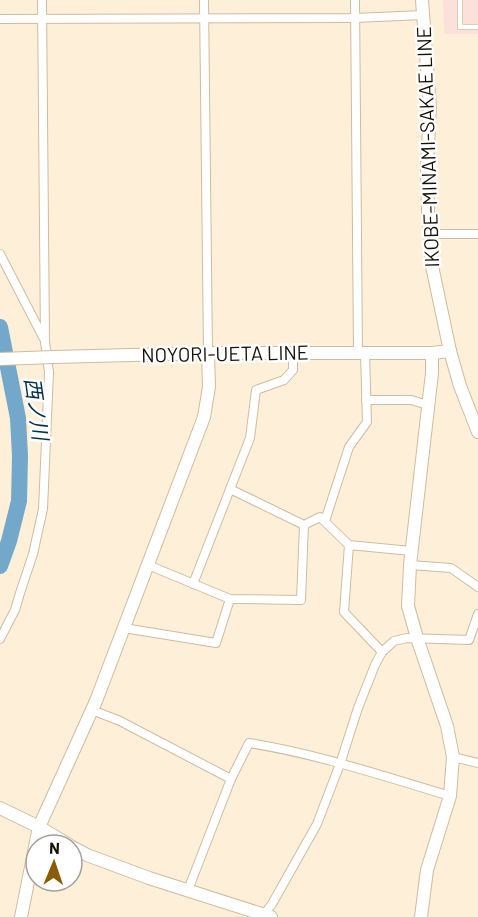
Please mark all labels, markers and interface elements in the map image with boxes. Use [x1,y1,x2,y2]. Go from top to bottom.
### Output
street label: IKOBE-MINAMI-SAKAE LINE [411,26,443,268]
street label: NOYORI-UETA LINE [141,340,309,366]
water label: 西ノ川 [21,376,55,444]
north arrow [24,833,84,893]
text: N [49,838,60,857]

